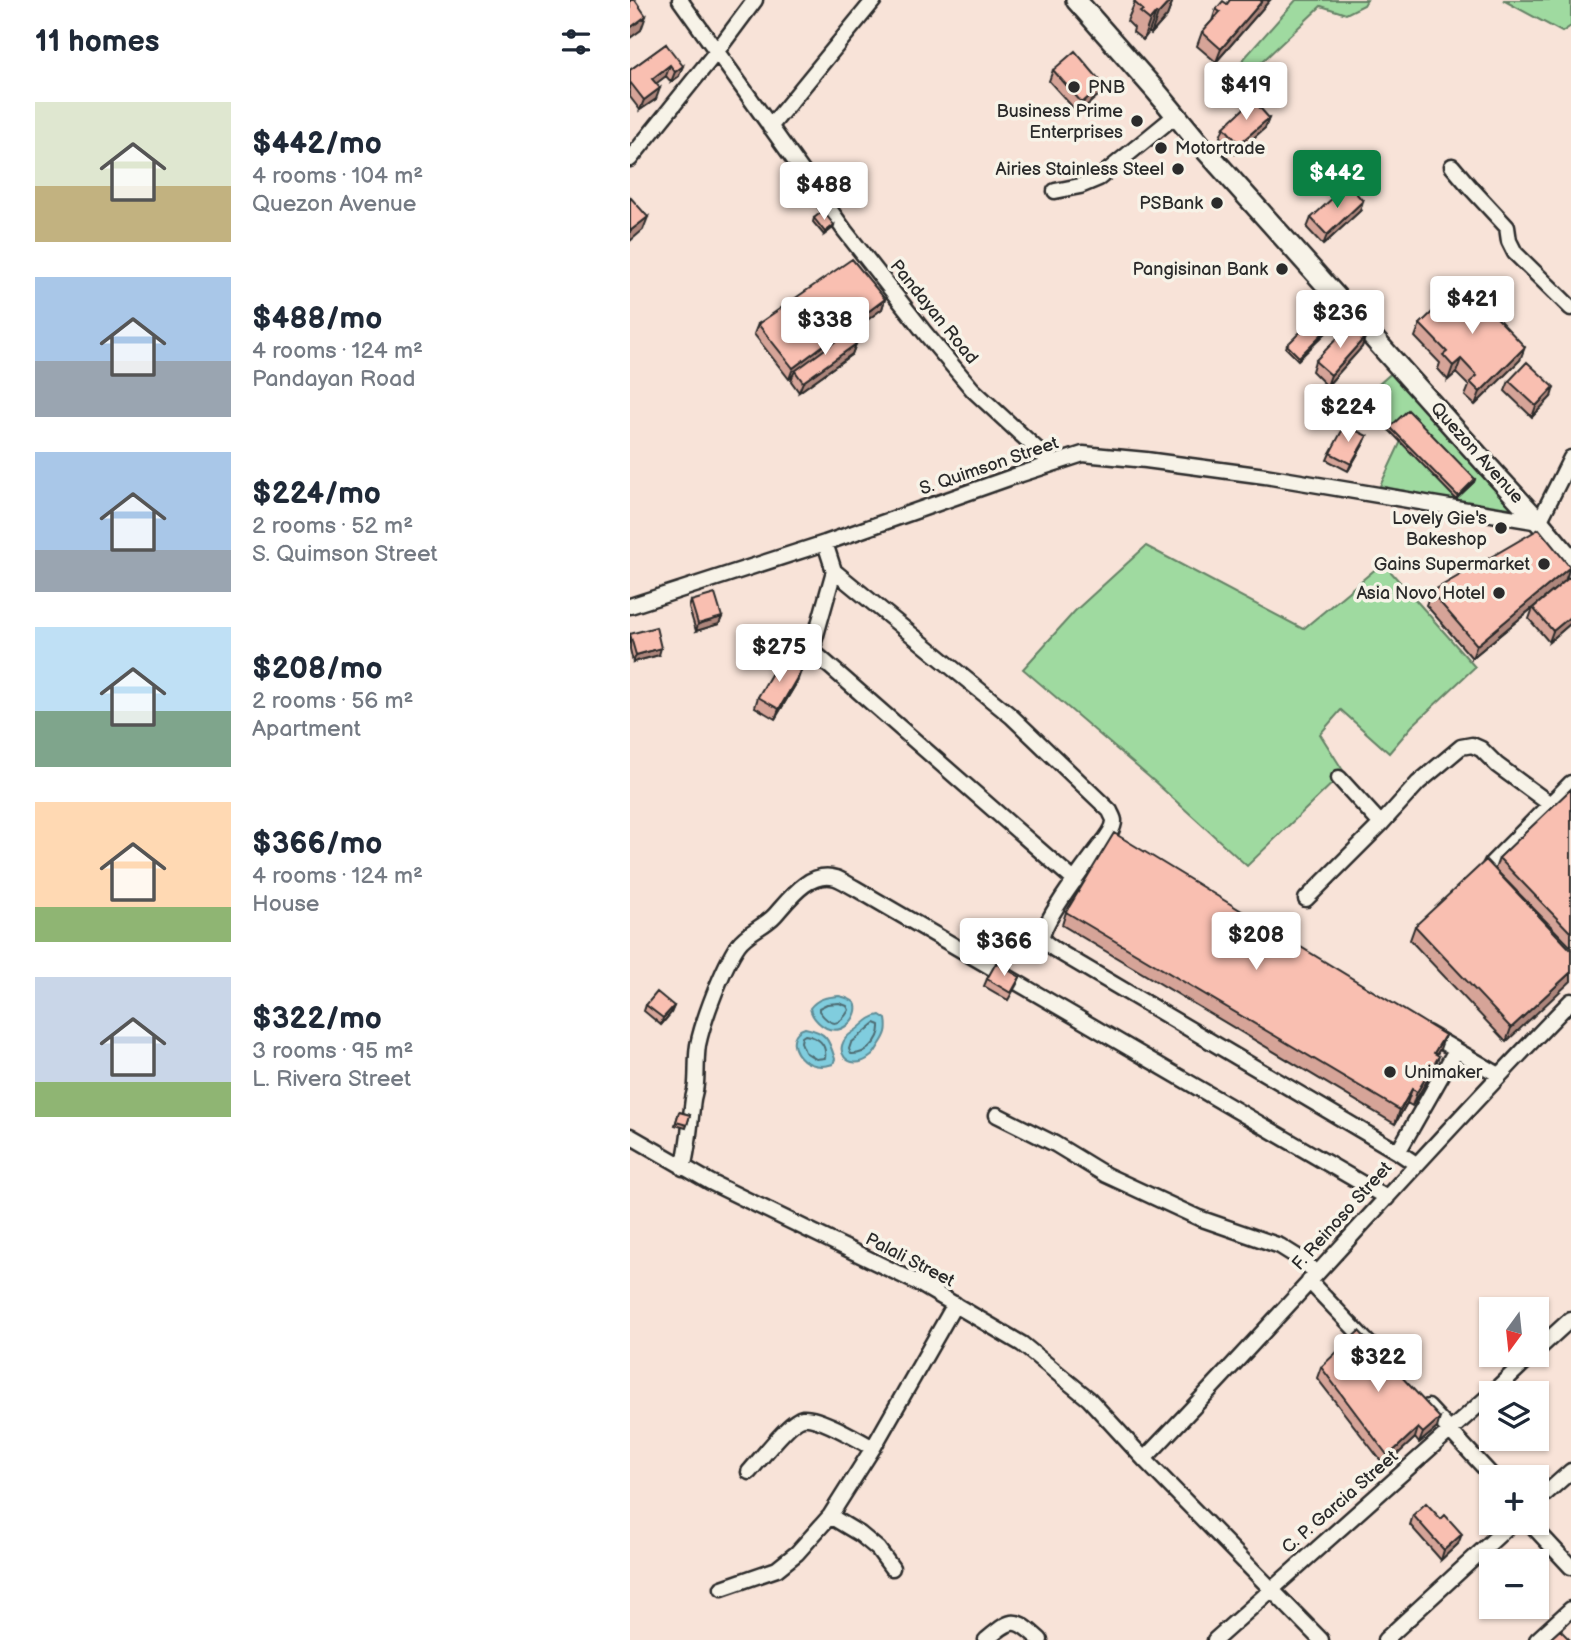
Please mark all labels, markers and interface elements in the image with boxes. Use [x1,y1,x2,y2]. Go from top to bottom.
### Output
icon: filters [557,23,595,61]
text: 11 homes [35,24,159,60]
pin: $419 [1205,62,1287,122]
text: $419 [1220,71,1272,99]
place label: PNB [1088,77,1125,98]
marker: PNB [1066,79,1082,95]
place label: Business Prime Enterprises [996,101,1123,143]
marker: Business Prime Enterprises [1129,113,1145,129]
text: $442/mo [252,126,382,162]
icon: home [91,130,175,214]
place label: Motortrade [1175,138,1266,159]
marker: Motortrade [1153,140,1169,156]
pin: $442 [1296,150,1378,210]
place label: Airies Stainless Steel [995,159,1164,180]
text: $442 [1309,159,1365,187]
marker: Airies Stainless Steel [1170,161,1186,177]
text: 4 rooms · 104 m² [252,162,423,190]
pin: $488 [783,162,865,222]
text: $488 [796,171,852,199]
text: Quezon Avenue [252,190,417,218]
place label: PSBank [1139,193,1203,214]
marker: PSBank [1209,195,1225,211]
street label: Pandayan Road [886,256,982,368]
place label: Pangisinan Bank [1132,259,1268,280]
marker: Pangisinan Bank [1274,261,1290,277]
pin: $421 [1431,276,1513,336]
text: $421 [1446,285,1498,313]
pin: $236 [1299,290,1381,350]
pin: $338 [784,298,866,357]
text: $236 [1312,299,1368,327]
text: $488/mo [252,301,382,337]
icon: home [91,305,175,389]
text: $338 [797,306,853,334]
text: 4 rooms · 124 m² [252,337,423,365]
text: Pandayan Road [252,365,415,393]
pin: $224 [1307,384,1389,444]
text: $224 [1320,393,1376,421]
street label: Quezon Avenue [1426,398,1528,508]
street label: S. Quimson Street [917,432,1062,500]
text: $224/mo [252,476,381,512]
icon: home [91,480,175,564]
place label: Lovely Gie's Bakeshop [1392,508,1487,550]
text: 2 rooms · 52 m² [252,512,413,540]
marker: Lovely Gie's Bakeshop [1493,520,1509,536]
text: S. Quimson Street [252,540,438,568]
place label: Gains Supermarket [1374,554,1530,575]
marker: Gains Supermarket [1536,556,1552,572]
place label: Asia Novo Hotel [1356,583,1485,604]
marker: Asia Novo Hotel [1491,585,1507,601]
pin: $275 [738,624,820,684]
text: $275 [752,633,806,661]
text: $208/mo [252,651,383,687]
icon: home [91,655,175,739]
text: 2 rooms · 56 m² [252,687,414,715]
text: Apartment [252,715,361,743]
text: $366/mo [252,826,382,862]
icon: home [91,830,175,914]
text: 4 rooms · 124 m² [252,862,423,890]
text: House [252,890,319,918]
pin: $208 [1215,912,1297,972]
pin: $366 [963,918,1045,978]
text: $208 [1228,921,1284,949]
text: $366 [976,927,1032,955]
text: $322/mo [252,1001,382,1037]
icon: home [91,1005,175,1089]
text: 3 rooms · 95 m² [252,1037,413,1065]
place label: Unimaker [1404,1062,1483,1083]
marker: Unimaker [1382,1064,1398,1080]
text: L. Rivera Street [252,1065,411,1093]
street label: F. Reinoso Street [1288,1157,1397,1275]
street label: Palali Street [862,1229,958,1292]
north arrow [1479,1297,1549,1367]
map controls [1479,1297,1549,1619]
pin: $322 [1337,1334,1419,1394]
text: $322 [1350,1343,1406,1371]
button: layers [1479,1381,1549,1451]
street label: C. P. Garcia Street [1278,1446,1402,1558]
button: + [1479,1465,1549,1535]
button: − [1479,1549,1549,1619]

